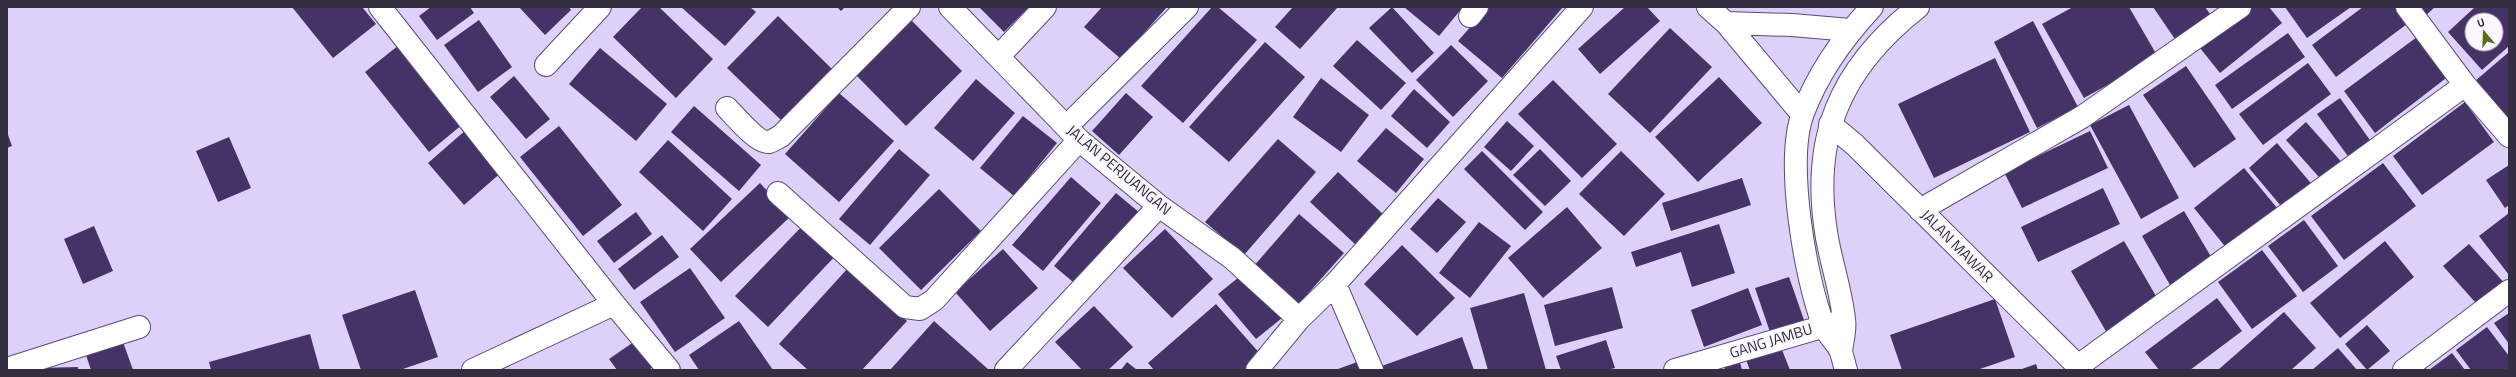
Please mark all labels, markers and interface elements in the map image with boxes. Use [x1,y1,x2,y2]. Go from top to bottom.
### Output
north arrow [2464,12,2504,52]
text: U [2475,14,2487,31]
street label: JALAN PERJUANGAN [1062,119,1177,220]
street label: JALAN MAWAR [1916,204,1999,287]
street label: GANG JAMBU [1727,317,1815,364]

